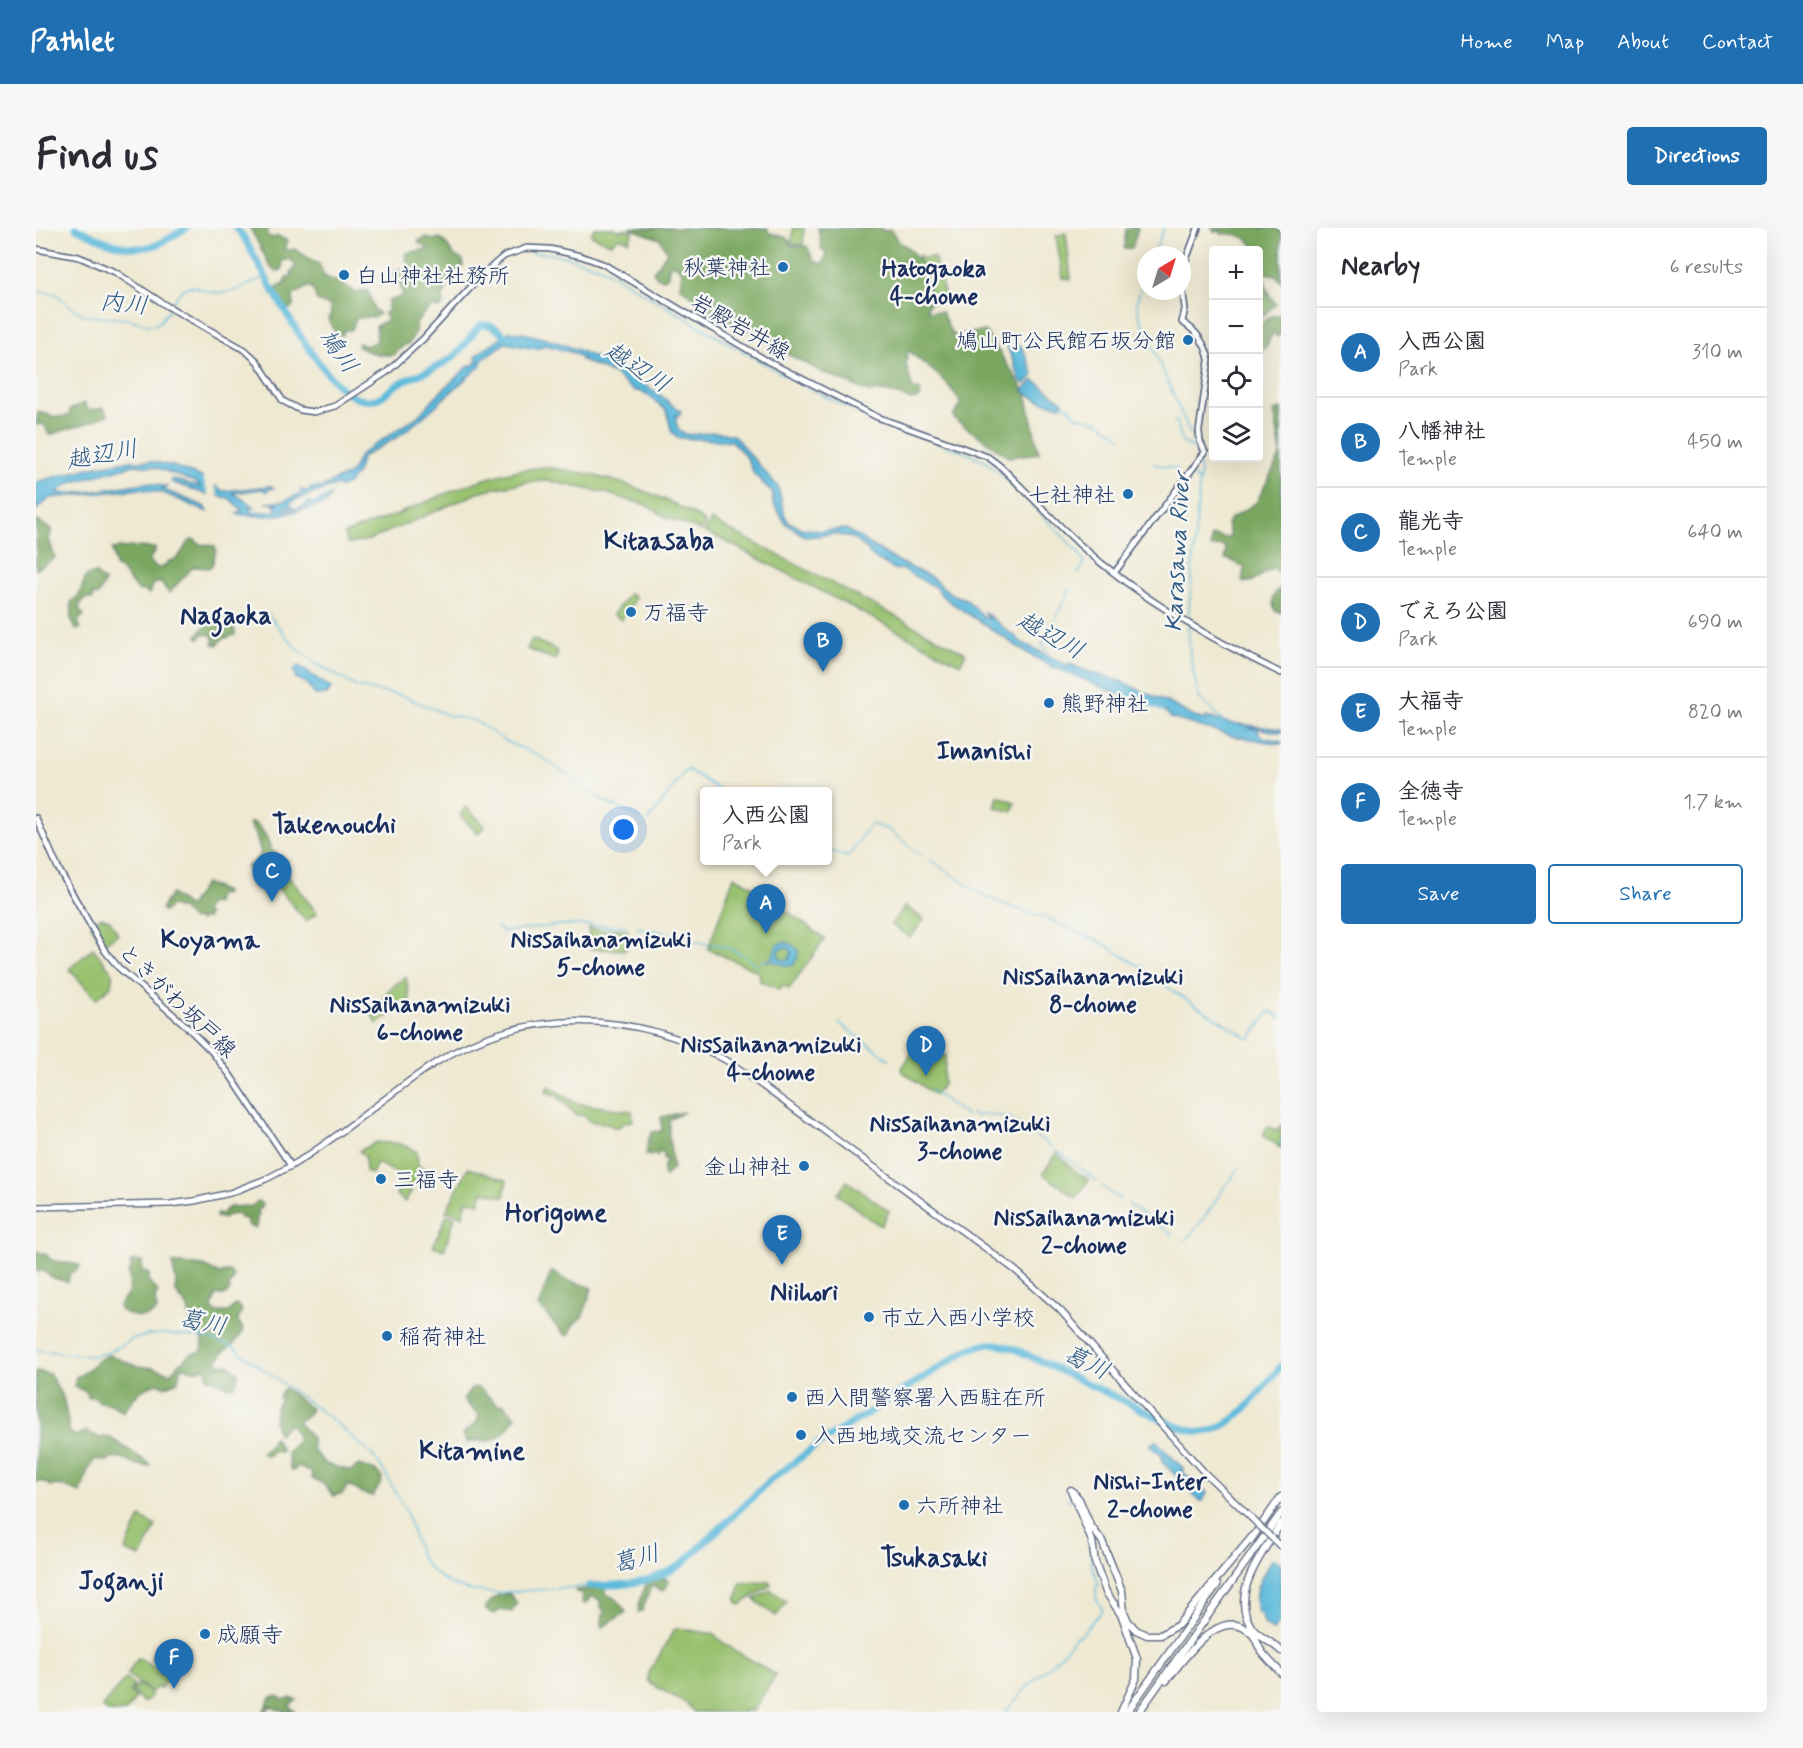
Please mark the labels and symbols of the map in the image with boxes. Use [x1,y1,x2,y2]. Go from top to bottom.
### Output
north arrow [1137,246,1191,300]
district label: Hatogaoka 4-chome [882,254,987,313]
place label: 秋葉神社 [683,255,771,283]
marker: 秋葉神社 [776,260,790,274]
place label: 白山神社社務所 [356,263,510,291]
marker: 白山神社社務所 [337,268,351,282]
water label: 内川 [98,287,149,322]
street label: 岩殿岩井線 [685,288,795,367]
water label: 鳩川 [311,323,364,380]
place label: 鳩山町公民館石坂分館 [956,328,1176,356]
marker: 鳩山町公民館石坂分館 [1181,333,1195,347]
water label: 越辺川 [598,335,676,401]
water label: 越辺川 [63,434,140,477]
water label: Karasawa River [1159,468,1198,633]
place label: 七社神社 [1028,482,1116,510]
marker: 七社神社 [1121,487,1135,501]
district label: Kitaasaba [604,525,714,559]
district label: Nagaoka [180,600,272,637]
place label: 万福寺 [643,600,709,628]
marker: 万福寺 [624,605,638,619]
water label: 越辺川 [1010,605,1089,667]
pin: B [804,622,842,672]
place label: 熊野神社 [1061,691,1149,719]
marker: 熊野神社 [1042,696,1056,710]
district label: Imanishi [936,735,1032,769]
district label: Takenouchi [272,809,396,843]
your location [609,815,638,844]
pin: C [252,852,292,902]
pin: A [746,884,786,934]
district label: Koyama [160,924,261,958]
district label: Nissaihanamizuki 5-chome [510,925,692,984]
street label: ときがわ坂戸線 [112,938,242,1065]
district label: Nissaihanamizuki 8-chome [1002,962,1184,1021]
district label: Nissaihanamizuki 6-chome [329,990,511,1049]
pin: D [906,1026,946,1076]
district label: Nissaihanamizuki 4-chome [680,1030,862,1089]
district label: Nissaihanamizuki 3-chome [869,1109,1051,1168]
place label: 金山神社 [704,1154,792,1182]
marker: 金山神社 [797,1159,811,1173]
place label: 三福寺 [393,1167,459,1195]
marker: 三福寺 [374,1172,388,1186]
district label: Horigome [505,1197,607,1234]
district label: Nissaihanamizuki 2-chome [993,1203,1175,1262]
pin: E [762,1216,802,1265]
district label: Niihori [770,1276,838,1310]
water label: 葛川 [176,1303,229,1344]
place label: 市立入西小学校 [881,1305,1035,1333]
marker: 市立入西小学校 [862,1310,876,1324]
place label: 稲荷神社 [399,1324,487,1352]
marker: 稲荷神社 [380,1329,394,1343]
water label: 葛川 [1058,1339,1115,1388]
place label: 西入間警察署入西駐在所 [804,1385,1046,1413]
marker: 西入間警察署入西駐在所 [785,1390,799,1404]
place label: 入西地域交流センター [813,1423,1032,1451]
marker: 入西地域交流センター [794,1428,808,1442]
district label: Kitamine [419,1435,525,1469]
district label: Nishi-Inter 2-chome [1093,1467,1207,1526]
place label: 六所神社 [916,1493,1004,1521]
marker: 六所神社 [897,1498,911,1512]
water label: 葛川 [609,1538,664,1581]
district label: Tsukasaki [880,1542,988,1576]
district label: Joganji [79,1565,163,1602]
place label: 成願寺 [217,1622,283,1650]
marker: 成願寺 [198,1627,212,1641]
pin: F [154,1640,194,1689]

